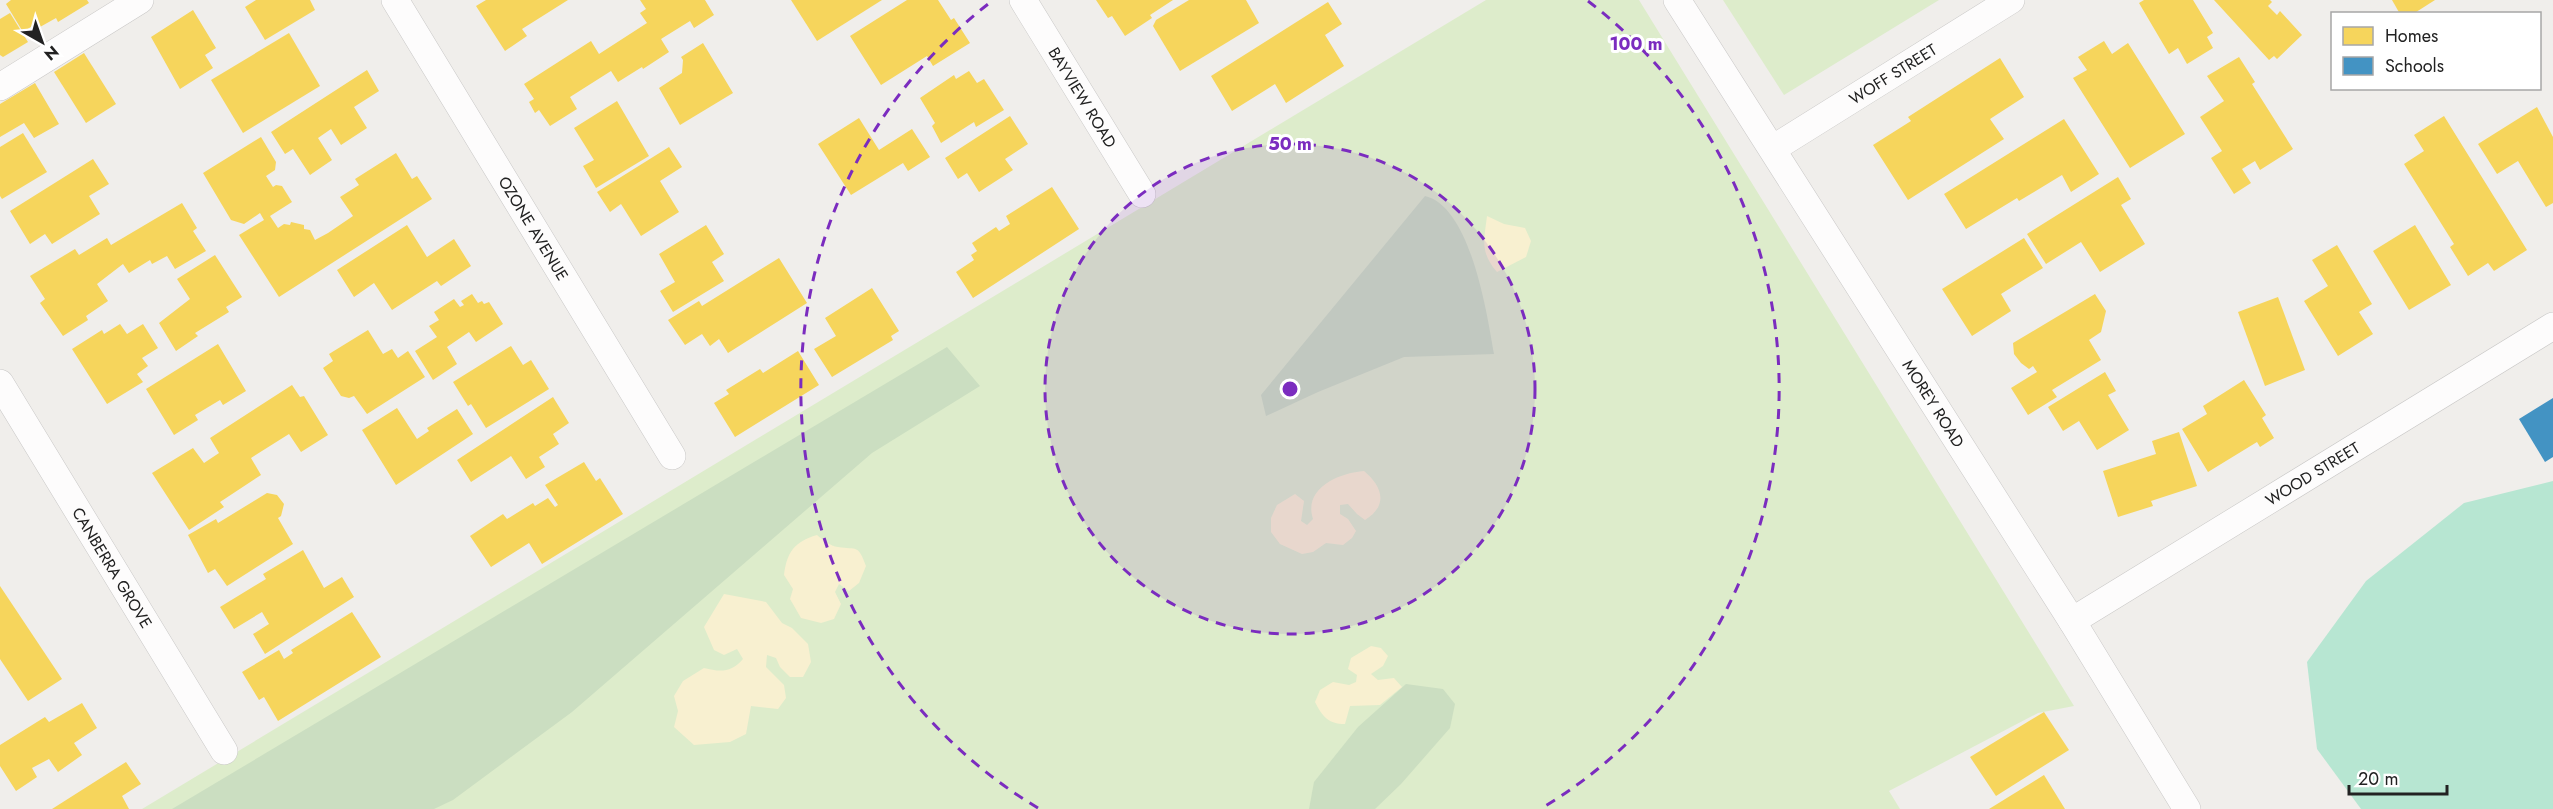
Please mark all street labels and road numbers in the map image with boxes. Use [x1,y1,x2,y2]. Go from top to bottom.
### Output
street label: WOFF STREET [1845,38,1942,110]
street label: BAYVIEW ROAD [1043,43,1122,152]
street label: OZONE AVENUE [493,172,574,285]
street label: MOREY ROAD [1897,355,1970,452]
street label: WOOD STREET [2261,436,2365,512]
street label: CANBERRA GROVE [66,503,157,633]

